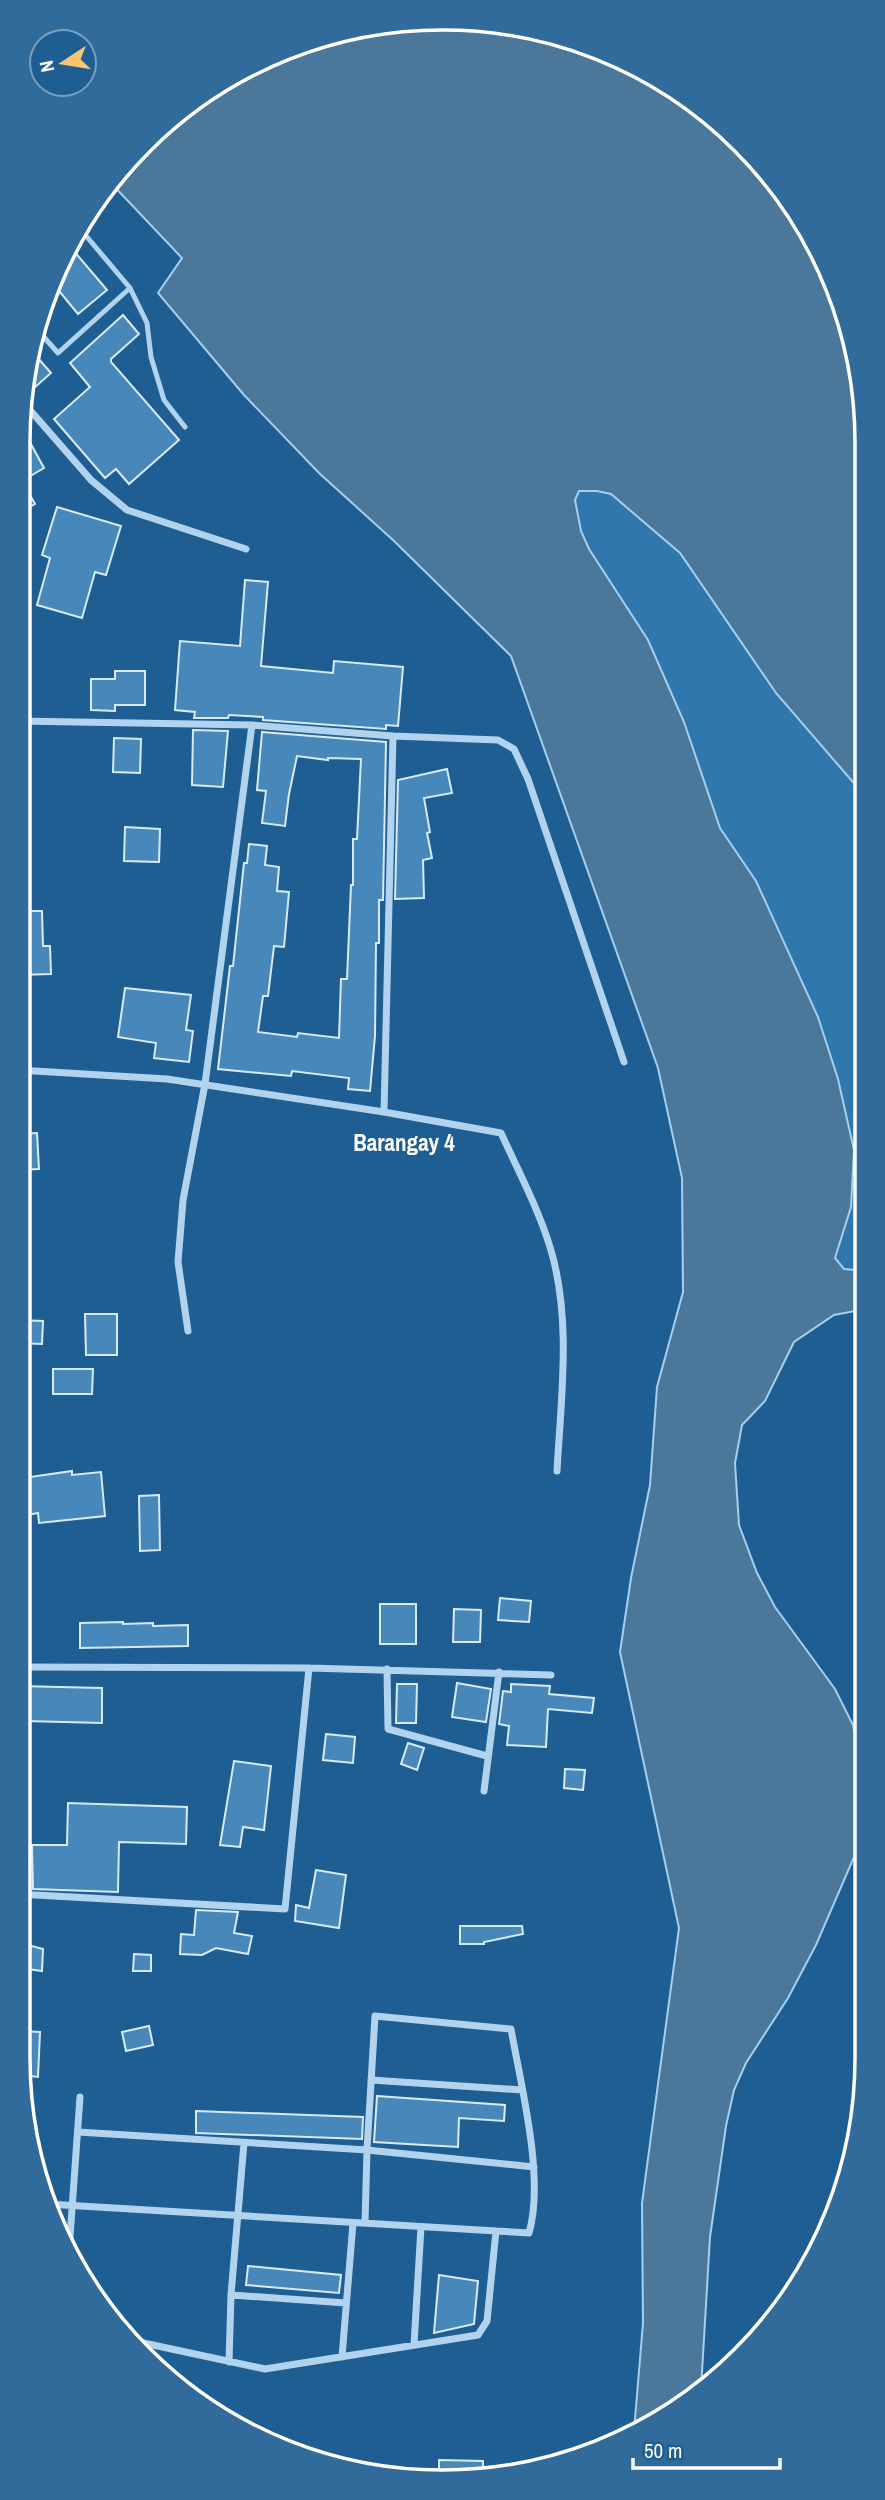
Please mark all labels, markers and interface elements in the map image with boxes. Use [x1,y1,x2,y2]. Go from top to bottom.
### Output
north arrow [28,28,98,98]
text: N [32,58,60,75]
district label: Barangay 4 [353,1127,455,1158]
scale bar [633,2426,780,2470]
text: 50 m [644,2436,682,2465]

